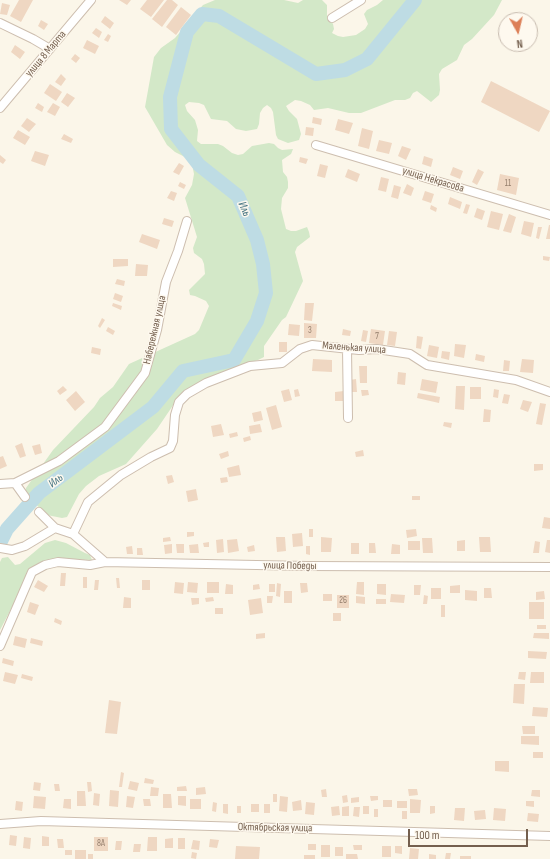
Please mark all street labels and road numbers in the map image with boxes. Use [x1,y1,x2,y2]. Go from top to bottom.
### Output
street label: улица 8 Марта [23,28,69,80]
street label: улица Некрасова [401,164,465,196]
street label: Набережная улица [141,294,169,366]
street label: Маленькая улица [322,339,386,357]
street label: улица Победы [263,559,317,573]
street label: Октябрьская улица [238,821,312,835]

